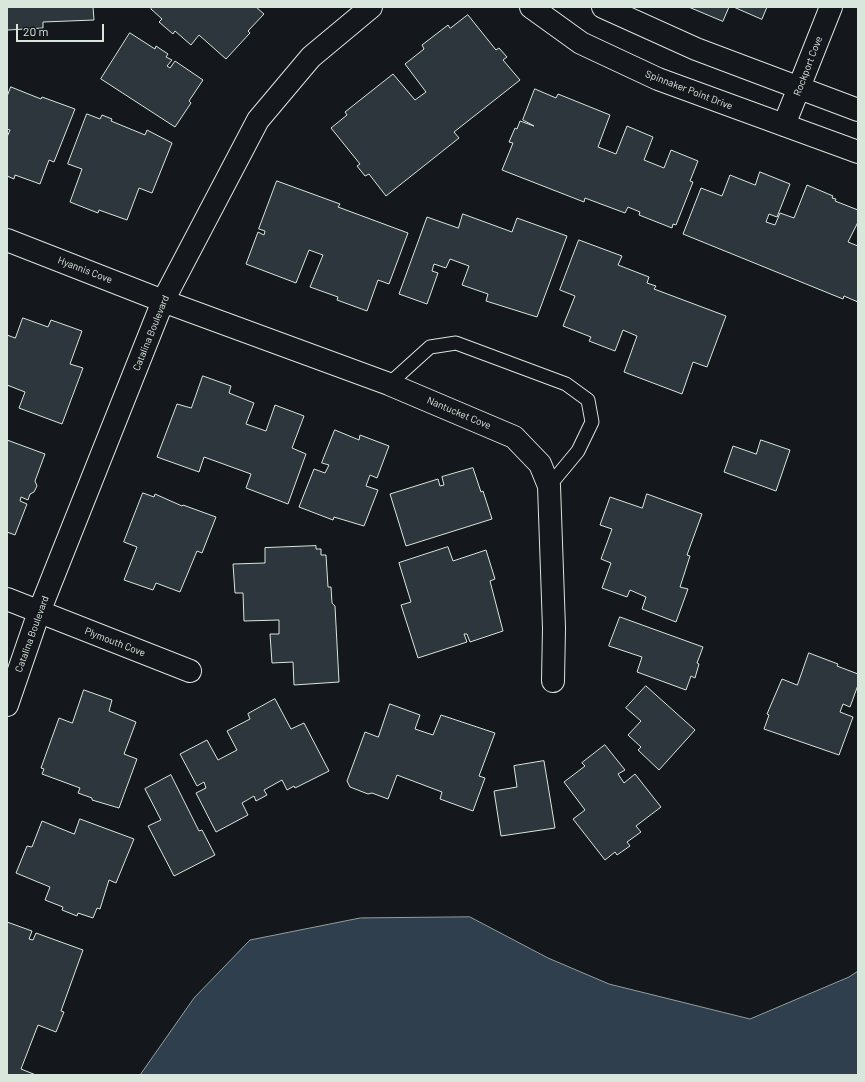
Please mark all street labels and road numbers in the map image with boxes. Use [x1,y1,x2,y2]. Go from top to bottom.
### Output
street label: Rockport Cove [791,34,825,98]
street label: Spinnaker Point Drive [644,68,734,112]
street label: Hyannis Cove [56,254,114,286]
street label: Catalina Boulevard [130,293,172,373]
street label: Nantucket Cove [425,394,493,432]
street label: Catalina Boulevard [13,594,51,674]
street label: Plymouth Cove [83,625,147,659]

